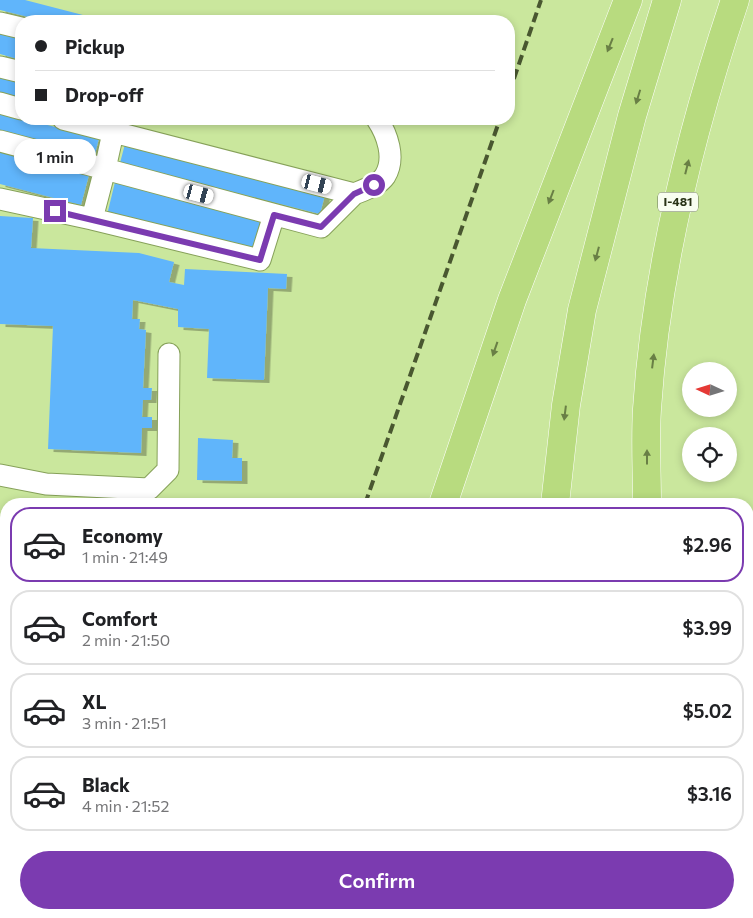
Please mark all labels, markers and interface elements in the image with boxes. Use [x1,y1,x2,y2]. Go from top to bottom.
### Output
text: Pickup [65,35,125,58]
one-way arrow [606,38,614,53]
text: Drop-off [65,83,144,106]
one-way arrow [634,90,642,105]
callout: 1 min [14,138,96,174]
text: 1 min [36,147,74,166]
one-way arrow [683,159,691,174]
car [300,173,333,195]
route start [363,174,385,196]
car [182,183,215,205]
one-way arrow [547,189,554,204]
road number: I-481 [658,192,698,212]
route end [44,200,66,222]
one-way arrow [592,247,600,262]
one-way arrow [491,342,499,357]
one-way arrow [649,353,657,369]
north arrow [682,362,738,418]
map controls [682,362,737,482]
one-way arrow [561,406,569,422]
button: locate [682,427,737,482]
one-way arrow [643,448,651,464]
icon: car [22,522,67,567]
text: Economy [82,524,163,547]
text: $2.96 [683,533,732,556]
text: 1 min · 21:49 [82,547,168,566]
icon: car [22,605,67,650]
text: Comfort [82,607,158,630]
text: $3.99 [683,616,732,639]
text: 2 min · 21:50 [82,630,170,649]
icon: car [22,688,67,733]
text: XL [82,690,107,713]
text: $5.02 [683,699,732,722]
text: 3 min · 21:51 [82,713,167,732]
icon: car [22,771,67,816]
text: Black [82,773,130,796]
text: $3.16 [687,782,732,805]
text: 4 min · 21:52 [82,796,169,815]
button: Confirm [20,851,734,909]

